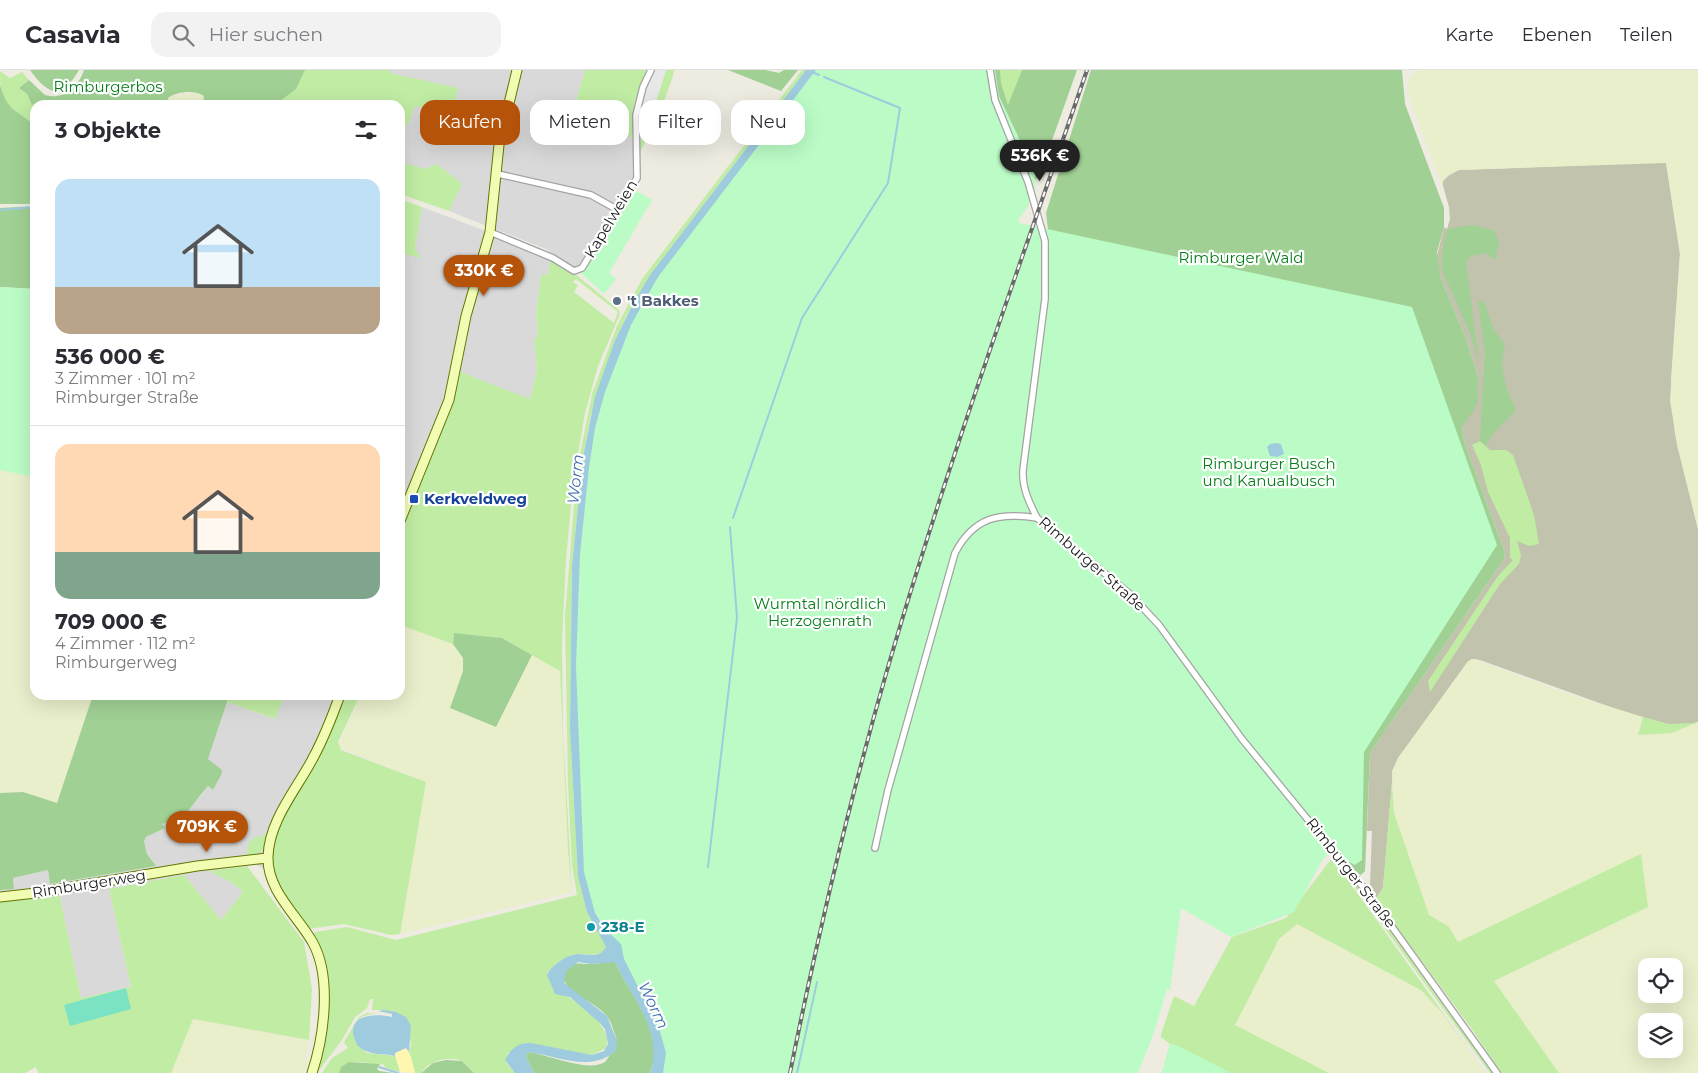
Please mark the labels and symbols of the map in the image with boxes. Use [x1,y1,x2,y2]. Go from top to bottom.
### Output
park label: Rimburgerbos [54,77,163,96]
pin: 536K € [999,140,1081,182]
street label: Kapelweien [580,176,641,261]
park label: Rimburger Wald [1178,248,1304,267]
pin: 330K € [443,254,525,297]
place label: 't Bakkes [627,291,699,310]
marker: 't Bakkes [611,295,623,307]
water label: Worm [563,453,588,505]
park label: Rimburger Busch und Kanualbusch [1202,454,1336,490]
place label: Kerkveldweg [424,489,527,508]
marker: Kerkveldweg [408,493,420,505]
street label: Rimburger Straße [1035,512,1149,615]
park label: Wurmtal nördlich Herzogenrath [754,594,886,630]
pin: 709K € [166,810,248,853]
street label: Rimburger Straße [1302,814,1400,932]
street label: Rimburgerweg [31,865,147,902]
place label: 238-E [601,917,645,936]
marker: 238-E [585,921,597,933]
water label: Worm [634,979,673,1032]

